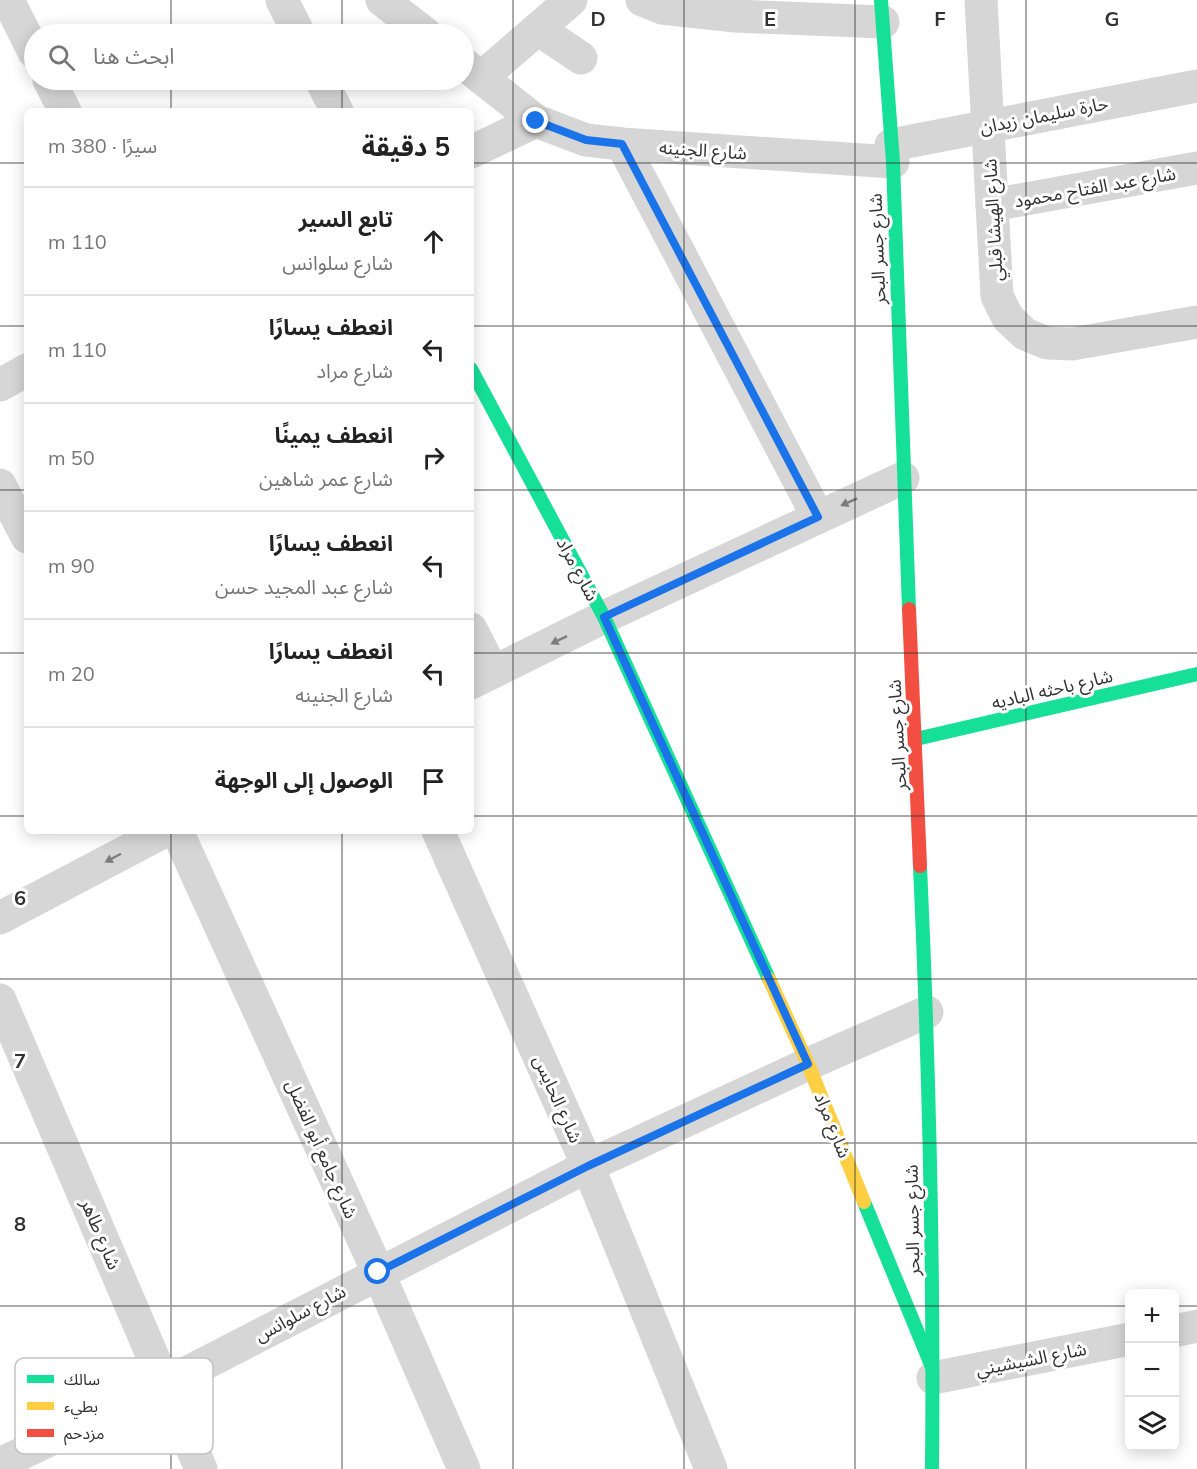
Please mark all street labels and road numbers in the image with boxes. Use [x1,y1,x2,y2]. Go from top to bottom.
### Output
street label: حارة سليمان زيدان [978,91,1110,139]
street label: شارع الجنينه [658,135,748,168]
street label: شارع الهيشا قبلي [978,158,1011,282]
street label: شارع عبد الفتاح محمود [1012,161,1178,215]
street label: شارع جسر البحر [864,193,893,306]
street label: شارع مراد [549,533,604,606]
street label: شارع باحثه الباديه [989,664,1116,717]
street label: شارع جسر البحر [883,679,914,792]
street label: شارع الحايس [526,1052,588,1148]
street label: شارع جامع أبو الفضل [278,1076,363,1223]
street label: شارع مراد [807,1089,857,1162]
street label: شارع جسر البحر [900,1164,927,1277]
street label: شارع طاهر [73,1194,126,1274]
street label: شارع سلوانس [251,1279,351,1349]
street label: شارع الشيشيني [974,1337,1089,1384]

